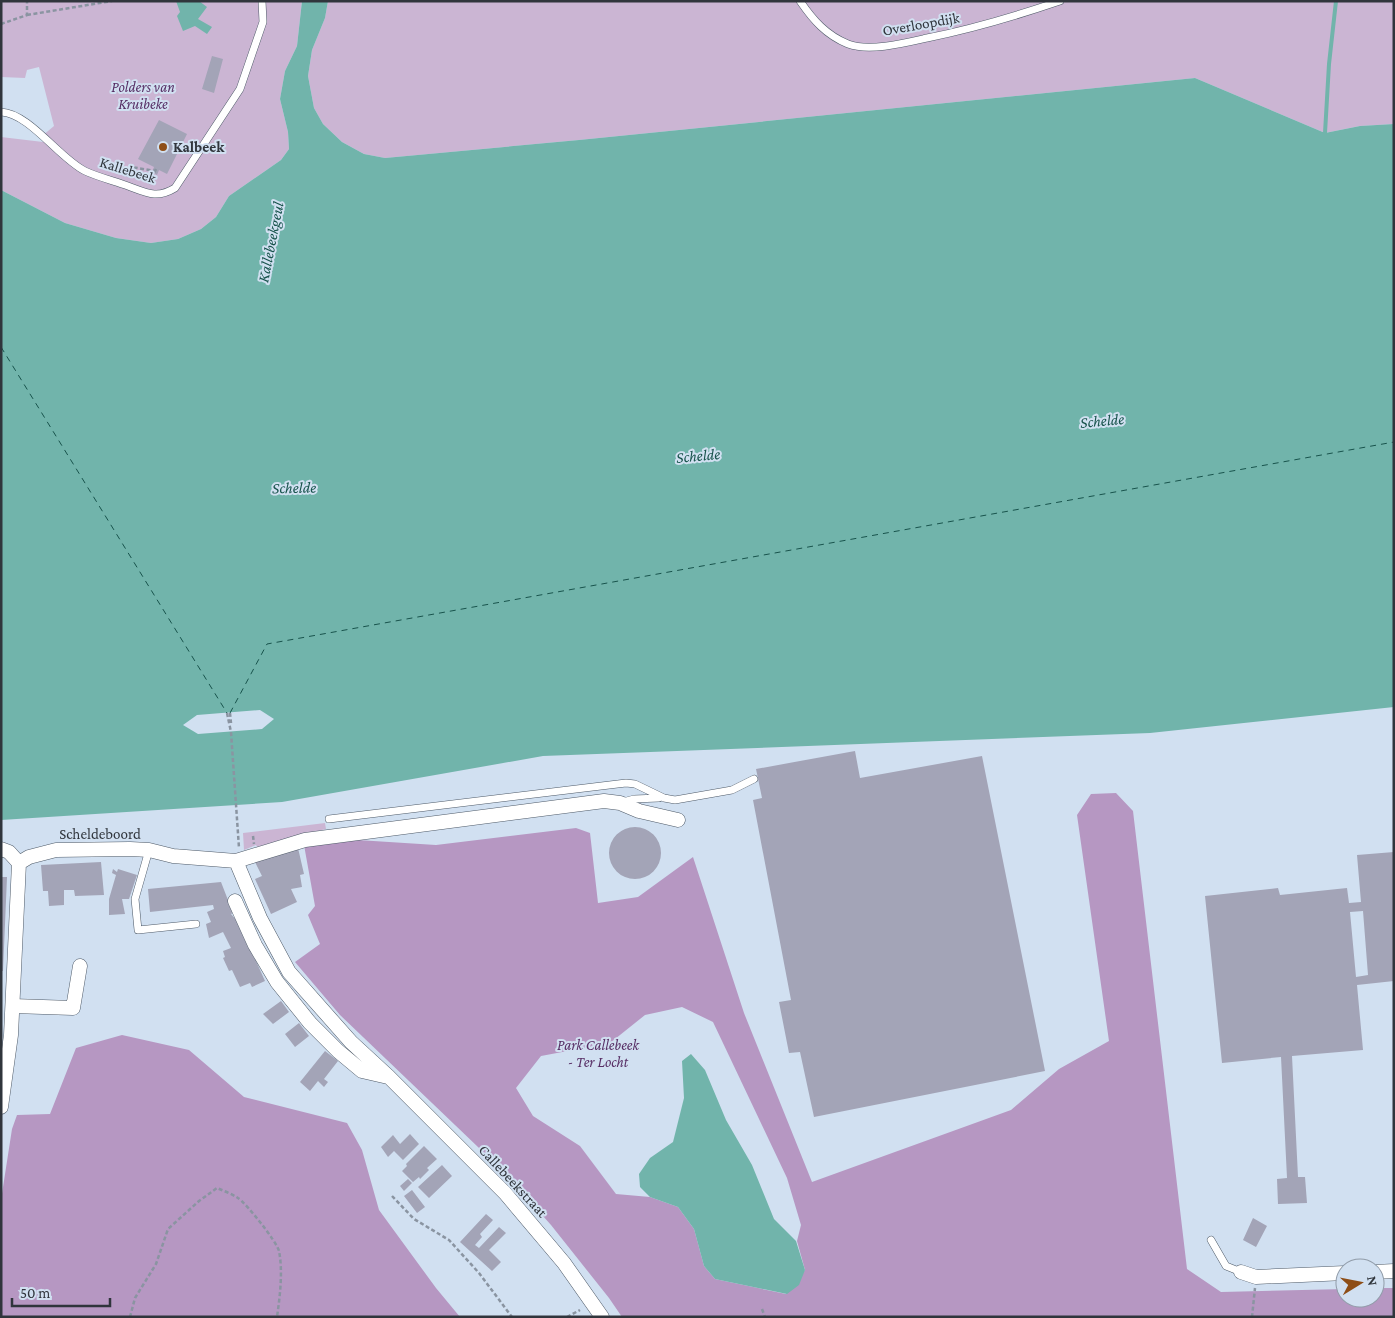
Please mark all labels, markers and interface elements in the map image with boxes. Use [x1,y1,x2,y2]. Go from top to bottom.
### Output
street label: Overloopdijk [881,9,962,40]
park label: Polders van Kruibeke [111,79,175,112]
place label: Kalbeek [173,139,225,155]
marker: Kalbeek [157,141,169,153]
street label: Kallebeek [98,154,159,186]
water label: Kallebeekgeul [254,199,288,284]
water label: Schelde [1079,410,1125,431]
water label: Schelde [675,445,721,466]
water label: Schelde [272,479,316,496]
street label: Scheldeboord [59,826,141,842]
park label: Park Callebeek - Ter Locht [557,1037,641,1070]
street label: Callebeekstraat [475,1142,551,1221]
north arrow [1335,1258,1385,1308]
text: N [1364,1275,1382,1287]
scale bar [12,1276,110,1308]
text: 50 m [20,1285,50,1301]

